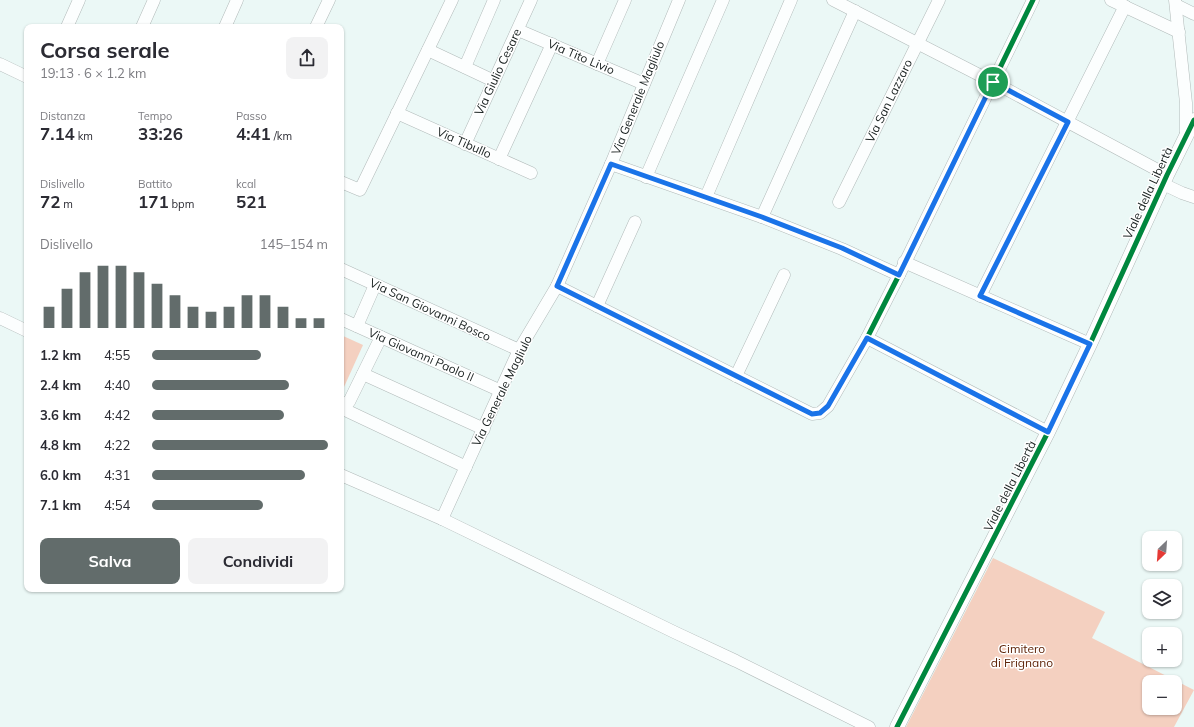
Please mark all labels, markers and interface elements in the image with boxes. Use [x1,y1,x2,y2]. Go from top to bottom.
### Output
street label: Via Giulio Cesare [471,26,524,118]
text: Corsa serale [40,36,170,64]
street label: Via Tito Livio [545,36,617,77]
button: share [286,37,328,79]
street label: Via Generale Magliulo [608,39,667,157]
street label: Via San Lazzaro [862,57,915,145]
text: 19:13 · 6 × 1.2 km [40,65,146,81]
pin [976,65,1010,99]
icon: arrive [982,71,1004,93]
text: Distanza [40,109,85,123]
text: Tempo [138,109,172,123]
text: Passo [236,109,267,123]
text: 7.14 [40,123,75,144]
text: 33:26 [138,123,183,144]
text: 4:41 [236,123,271,144]
street label: Via Tibullo [434,124,494,161]
text: km [75,129,93,143]
text: /km [271,129,292,143]
street label: Viale della Libertà [1120,144,1175,241]
text: Dislivello [40,177,85,191]
text: Battito [138,177,172,191]
text: kcal [236,177,256,191]
text: 72 [40,191,60,212]
text: 171 [138,191,169,212]
text: 521 [236,191,267,212]
text: m [60,197,73,211]
text: bpm [169,197,194,211]
text: Dislivello [40,236,93,252]
text: 145–154 m [260,236,328,252]
street label: Via San Giovanni Bosco [367,275,493,344]
street label: Via Giovanni Paolo II [366,324,476,385]
street label: Via Generale Magliulo [468,333,535,449]
text: 1.2 km [40,347,81,363]
text: 4:55 [104,347,130,363]
text: 2.4 km [40,377,81,393]
text: 4:40 [104,377,130,393]
text: 3.6 km [40,407,81,423]
text: 4:42 [104,407,130,423]
text: 4.8 km [40,437,81,453]
text: 4:22 [104,437,130,453]
street label: Viale della Libertà [980,438,1039,534]
text: 6.0 km [40,467,81,483]
text: 4:31 [104,467,130,483]
text: 7.1 km [40,497,81,513]
text: 4:54 [104,497,130,513]
north arrow [1142,531,1182,571]
map controls [1142,531,1182,715]
button: Salva [40,538,180,584]
button: Condividi [188,538,328,584]
button: layers [1142,579,1182,619]
button: + [1142,627,1182,667]
park label: Cimitero di Frignano [991,641,1053,670]
button: − [1142,675,1182,715]

